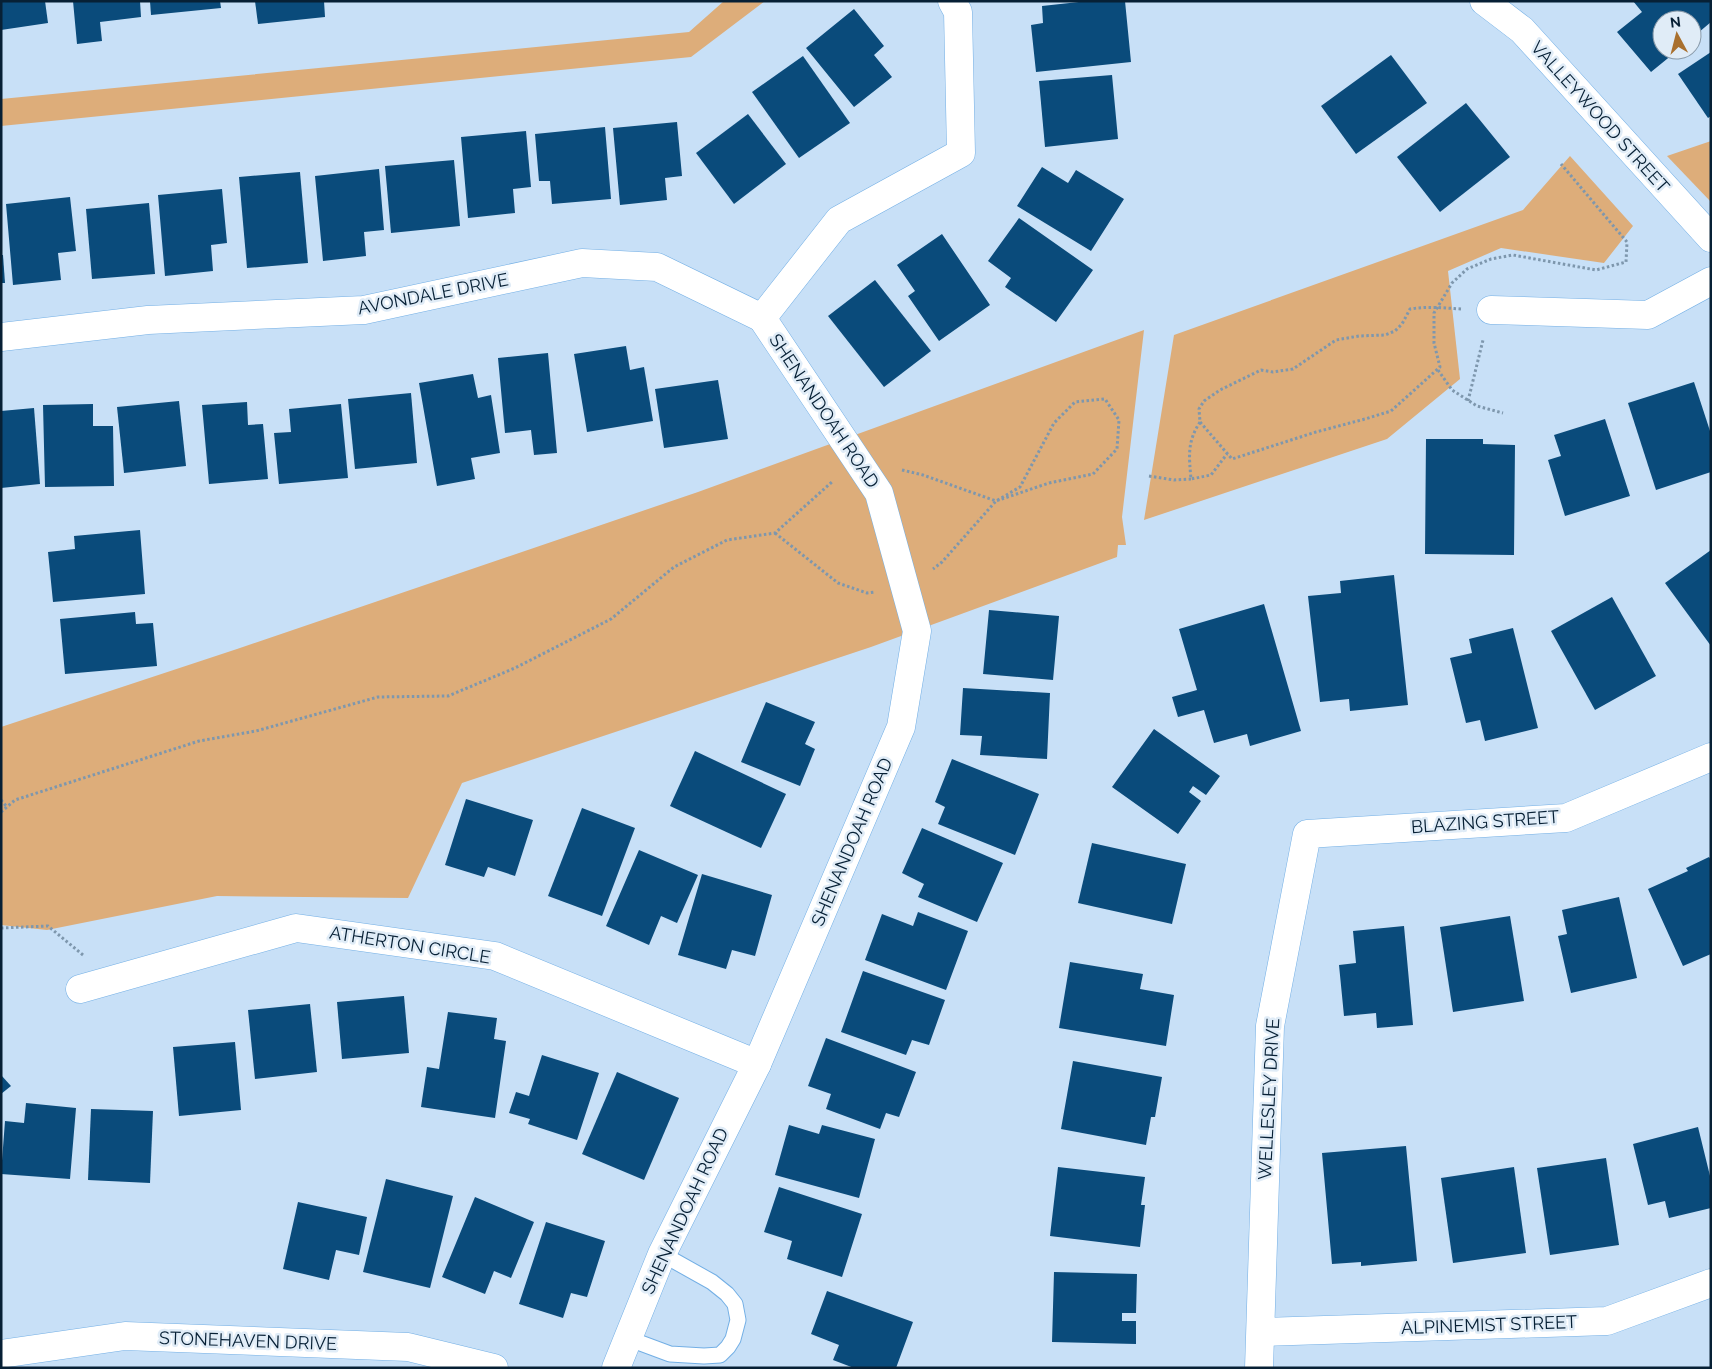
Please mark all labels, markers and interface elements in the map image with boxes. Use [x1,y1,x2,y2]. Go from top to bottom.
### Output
north arrow [1652,10,1702,60]
text: N [1669,14,1682,31]
street label: VALLEYWOOD STREET [1527,37,1674,197]
street label: AVONDALE DRIVE [356,269,510,318]
street label: SHENANDOAH ROAD [765,330,884,492]
street label: SHENANDOAH ROAD [807,754,897,929]
street label: BLAZING STREET [1410,806,1560,837]
street label: ATHERTON CIRCLE [328,921,492,968]
street label: WELLESLEY DRIVE [1254,1018,1283,1180]
street label: SHENANDOAH ROAD [637,1124,732,1297]
street label: ALPINEMIST STREET [1401,1311,1577,1338]
street label: STONEHAVEN DRIVE [159,1327,337,1354]

